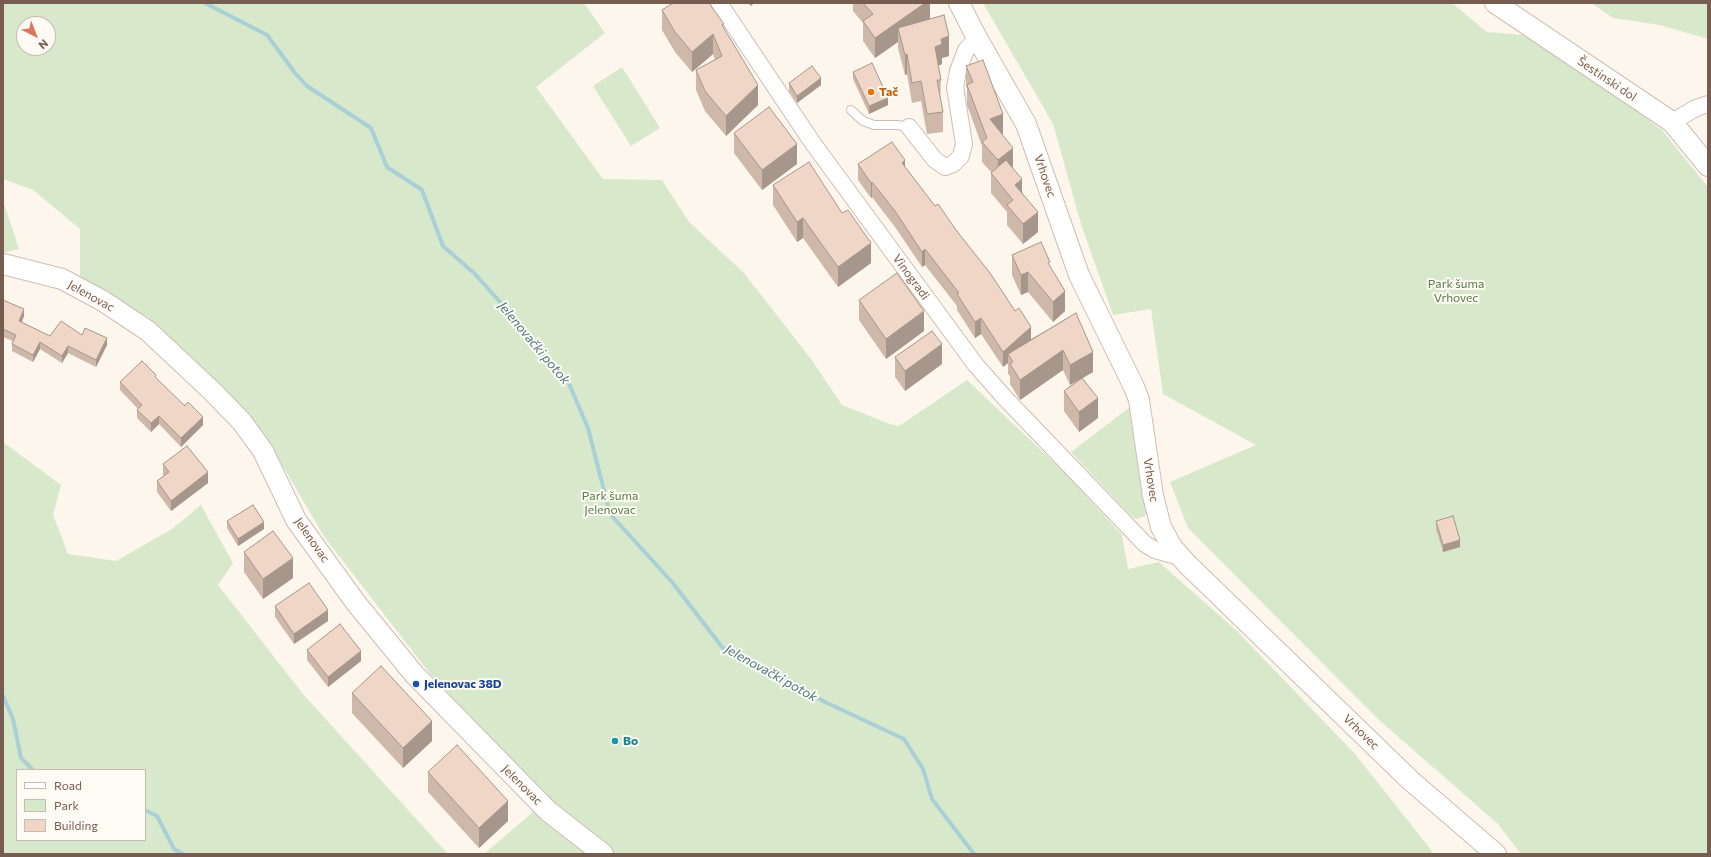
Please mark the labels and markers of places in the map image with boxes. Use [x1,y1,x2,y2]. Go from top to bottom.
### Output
place label: Tač [879,85,898,99]
marker: Tač [866,87,876,97]
place label: Jelenovac 38D [424,677,502,691]
marker: Jelenovac 38D [411,679,421,689]
place label: Bo [623,734,638,748]
marker: Bo [610,736,620,746]

